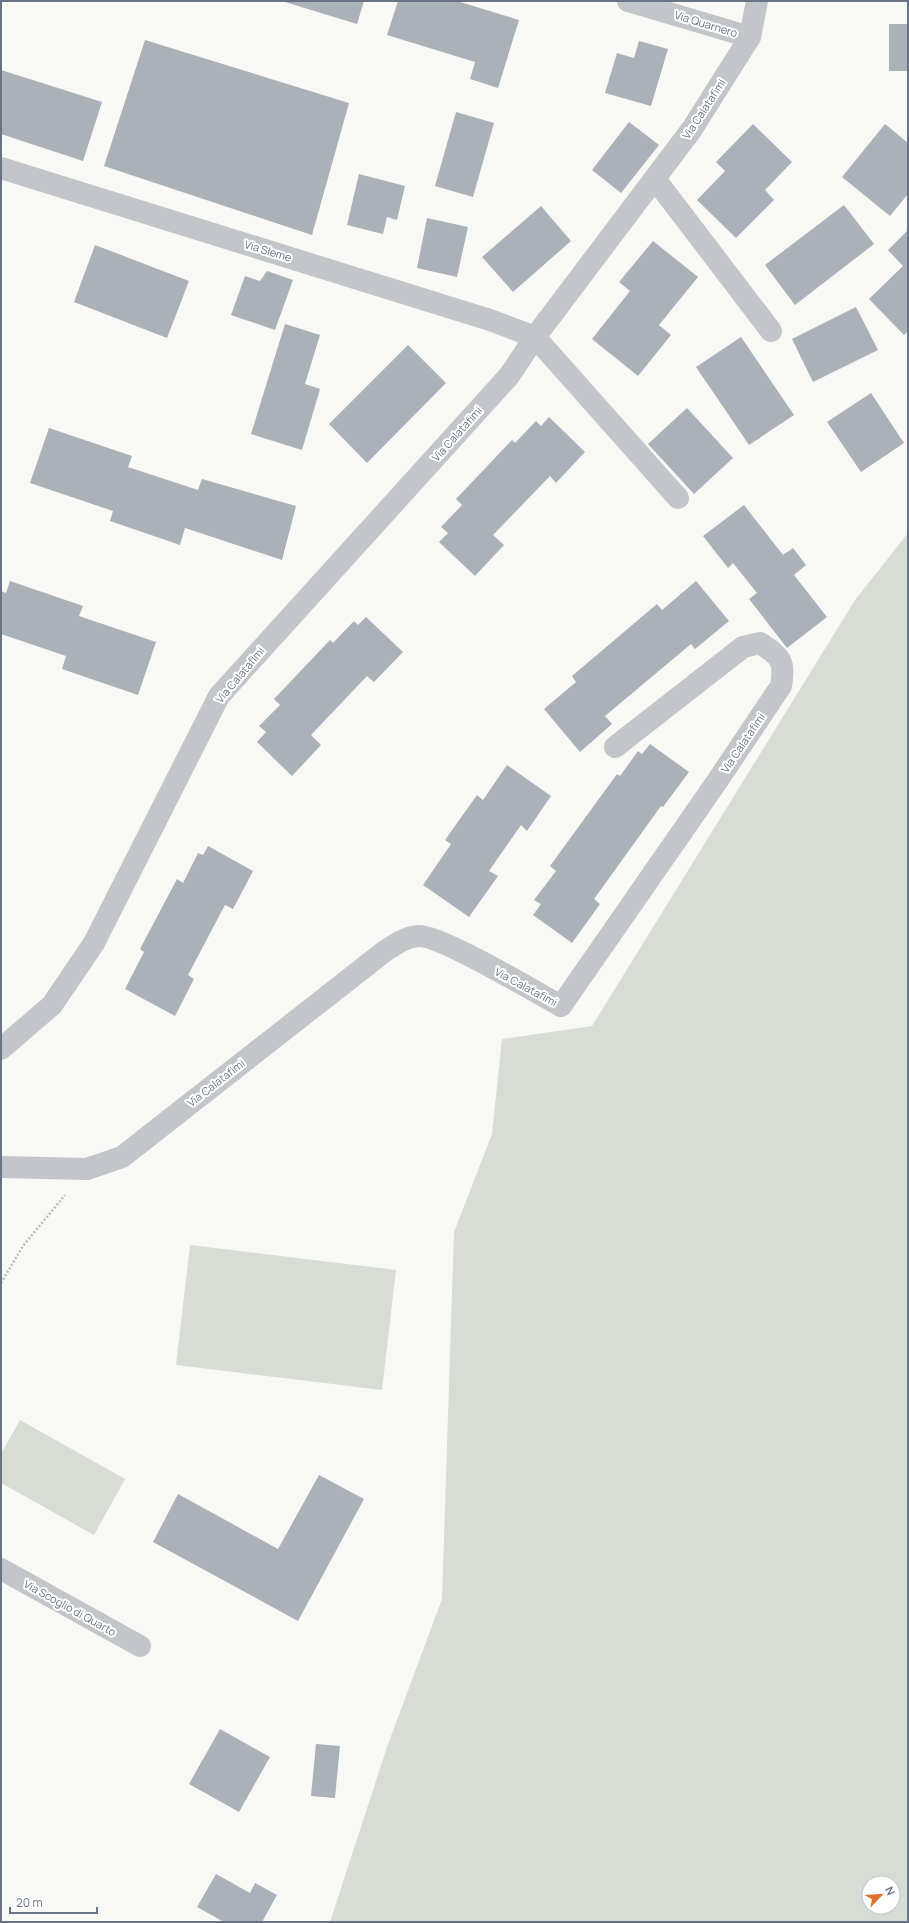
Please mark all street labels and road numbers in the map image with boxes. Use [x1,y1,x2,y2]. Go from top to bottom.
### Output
street label: Via Quarnero [673,7,740,40]
street label: Via Calatafimi [678,76,729,142]
street label: Via Sleme [243,236,294,265]
street label: Via Calatafimi [428,403,485,464]
street label: Via Calatafimi [212,643,268,706]
street label: Via Calatafimi [717,710,768,776]
street label: Via Calatafimi [492,964,560,1009]
street label: Via Calatafimi [184,1055,248,1110]
street label: Via Scoglio di Quarto [21,1576,120,1639]

